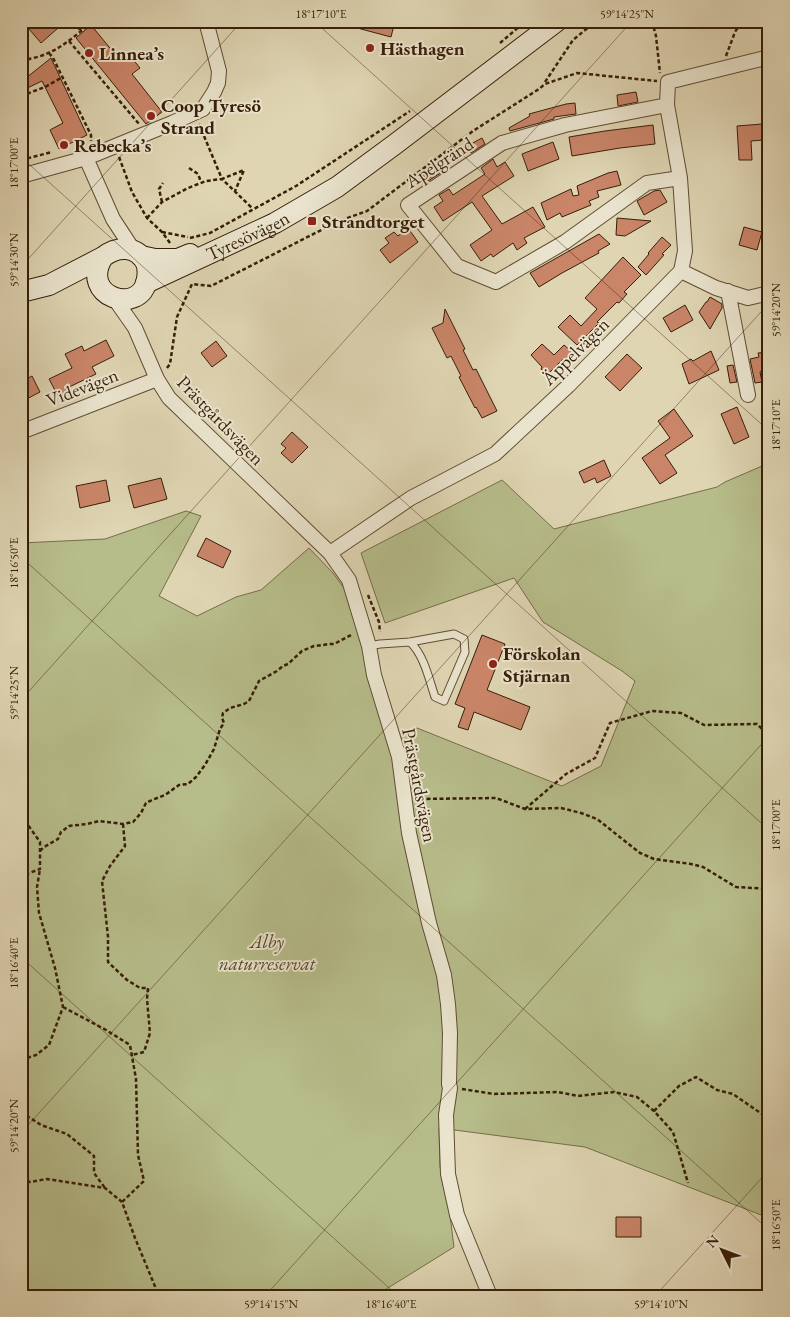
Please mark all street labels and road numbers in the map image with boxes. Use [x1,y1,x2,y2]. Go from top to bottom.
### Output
street label: Apelgränd [399,131,479,194]
street label: Tyresövägen [202,205,294,266]
street label: Äppelvägen [535,312,615,391]
street label: Videvägen [43,362,122,413]
street label: Prästgårdsvägen [171,370,270,471]
street label: Prästgårdsvägen [396,726,443,844]

